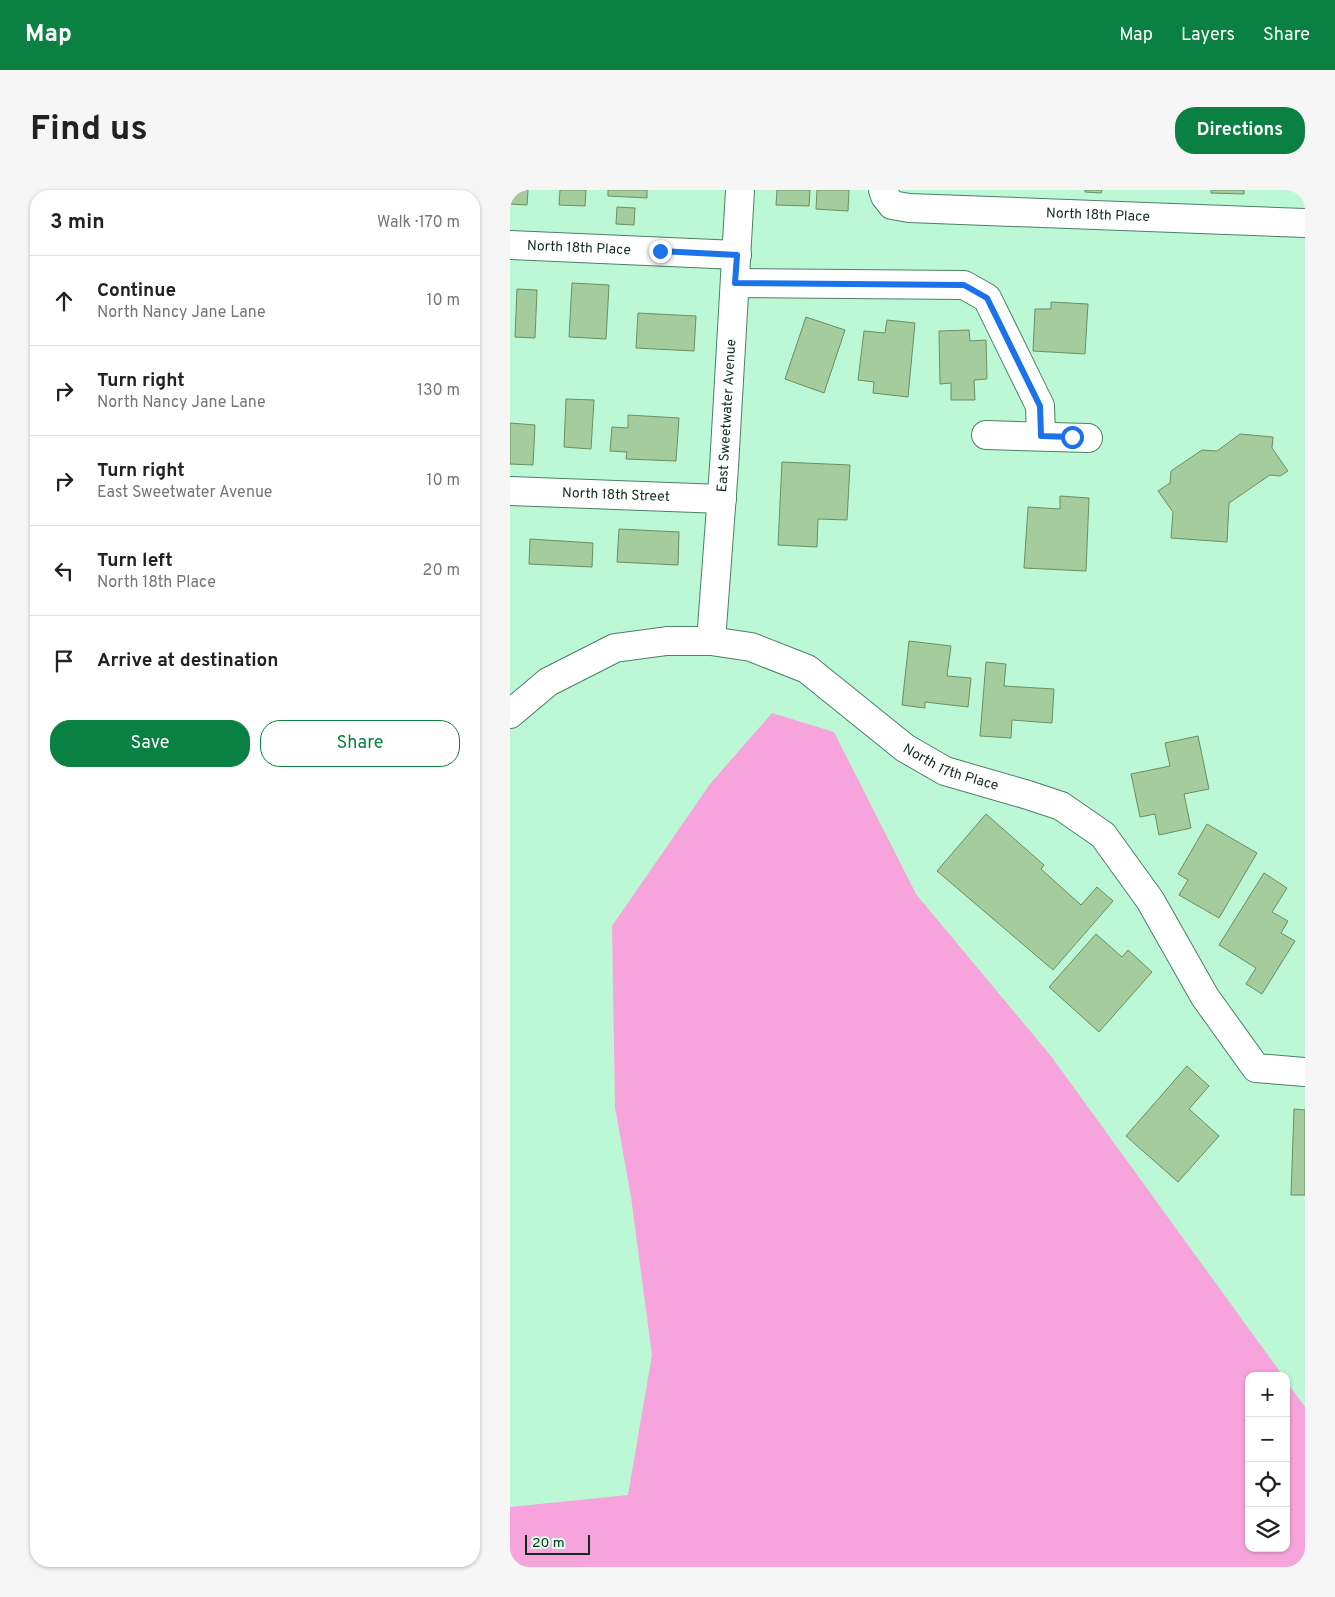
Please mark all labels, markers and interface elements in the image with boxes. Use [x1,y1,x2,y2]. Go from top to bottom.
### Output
text: Map [25,20,72,50]
text: Map [1119,24,1153,47]
text: Layers [1181,24,1235,47]
text: Share [1263,24,1310,47]
button: Directions [1175,107,1305,154]
text: Find us [30,108,148,152]
street label: North 18th Place [1046,205,1150,226]
text: 3 min [50,209,105,236]
text: Walk · 170 m [377,213,460,233]
street label: North 18th Place [527,237,631,259]
route end [649,240,672,263]
text: Continue [97,279,176,303]
icon: ahead [50,287,78,315]
text: 10 m [426,291,460,311]
text: North Nancy Jane Lane [97,303,266,323]
street label: East Sweetwater Avenue [714,338,740,493]
text: Turn right [97,369,185,393]
icon: right [50,377,78,405]
text: 130 m [417,381,460,401]
text: North Nancy Jane Lane [97,393,266,413]
route start [1061,426,1084,449]
text: Turn right [97,459,185,483]
icon: right [50,467,78,495]
text: 10 m [426,471,460,491]
text: East Sweetwater Avenue [97,483,272,503]
street label: North 18th Street [562,484,670,506]
text: Turn left [97,549,173,573]
icon: left [50,557,78,585]
text: 20 m [423,561,460,581]
text: North 18th Place [97,573,216,593]
icon: arrive [50,647,78,675]
text: Arrive at destination [97,649,278,673]
button: Save [50,720,250,767]
button: Share [260,720,460,767]
street label: North 17th Place [900,740,1001,795]
map controls [1245,1372,1290,1552]
button: + [1245,1372,1290,1417]
button: − [1245,1417,1290,1462]
button: locate [1245,1462,1290,1507]
button: layers [1245,1507,1290,1552]
scale bar [525,1532,590,1555]
text: 20 m [532,1535,565,1552]

